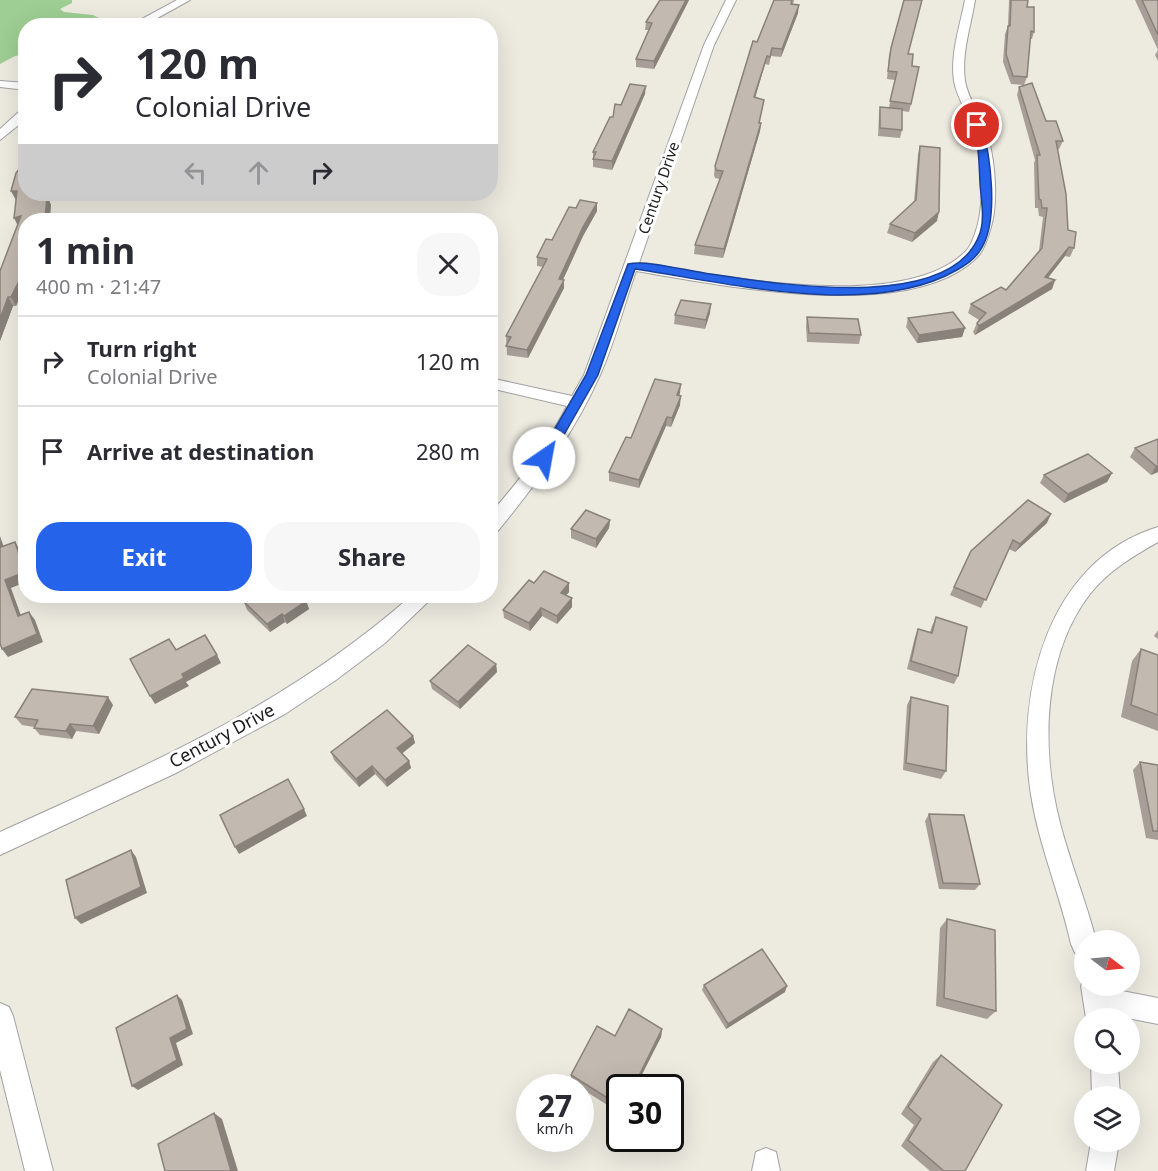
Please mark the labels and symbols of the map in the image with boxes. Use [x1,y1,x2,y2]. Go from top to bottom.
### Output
pin [951,99,1002,150]
street label: Century Drive [633,139,683,237]
position arrow [512,426,576,490]
street label: Century Drive [165,697,278,773]
north arrow [1074,930,1140,996]
speed limit sign: 30 [606,1074,684,1152]

